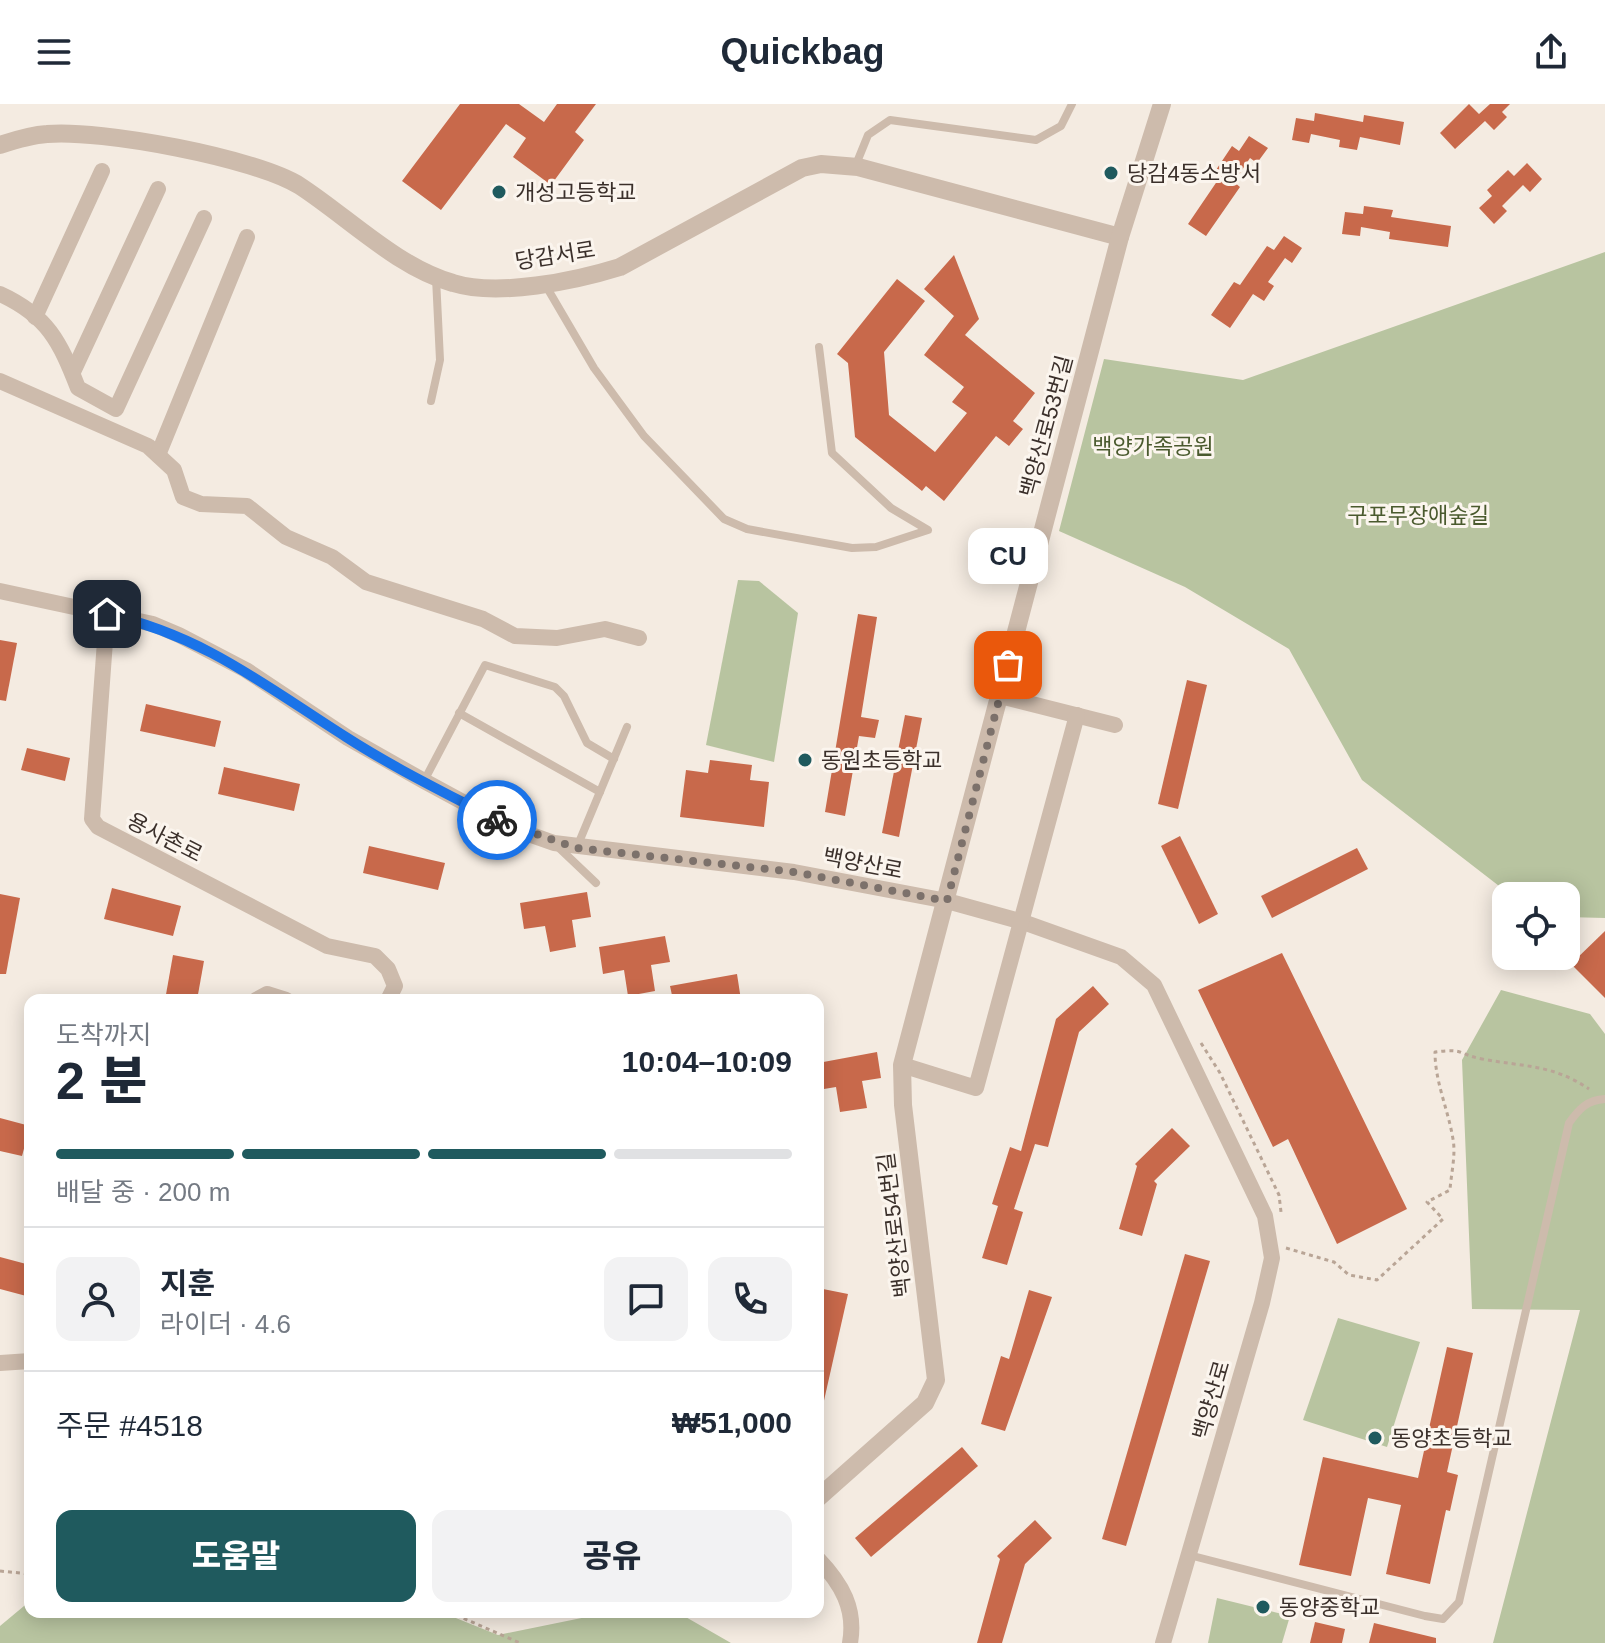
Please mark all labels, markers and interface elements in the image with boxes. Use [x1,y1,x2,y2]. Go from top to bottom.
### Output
icon: menu [32,30,76,74]
icon: share [1529,30,1573,74]
text: Quickbag [720,31,885,72]
place label: 당감4동소방서 [1127,161,1261,186]
marker: 당감4동소방서 [1102,164,1120,182]
place label: 개성고등학교 [515,180,636,205]
marker: 개성고등학교 [490,183,508,201]
street label: 당감서로 [513,237,597,274]
street label: 백양산로53번길 [1016,352,1077,500]
park label: 백양가족공원 [1092,434,1214,459]
park label: 구포무장애숲길 [1347,503,1489,528]
callout: CU [968,529,1048,585]
text: CU [989,541,1027,571]
pin [73,580,141,648]
icon: home [85,592,129,636]
pin [974,631,1042,699]
icon: bag [986,643,1030,687]
place label: 동원초등학교 [821,748,942,773]
marker: 동원초등학교 [796,751,814,769]
courier [457,780,537,860]
icon: bike [475,798,519,842]
street label: 용사촌로 [123,808,207,867]
street label: 백양산로 [821,843,905,883]
map controls [1492,882,1580,970]
button: locate [1492,882,1580,970]
text: 도착까지 [56,1020,152,1050]
text: 10:04–10:09 [622,1045,792,1078]
text: 2 분 [56,1052,147,1110]
street label: 백양산로54번길 [873,1151,916,1299]
text: 배달 중 · 200 m [56,1177,230,1207]
button: person [56,1257,140,1341]
button: chat [604,1257,688,1341]
button: phone [708,1257,792,1341]
text: 지훈 [160,1267,215,1300]
text: 라이더 · 4.6 [160,1309,291,1339]
street label: 백양산로 [1188,1358,1235,1442]
text: ₩51,000 [672,1406,792,1439]
text: 주문 #4518 [56,1409,203,1442]
place label: 동양초등학교 [1391,1426,1512,1451]
marker: 동양초등학교 [1366,1429,1384,1447]
button: 도움말 [56,1510,416,1602]
button: 공유 [432,1510,792,1602]
place label: 동양중학교 [1279,1595,1380,1620]
marker: 동양중학교 [1254,1598,1272,1616]

